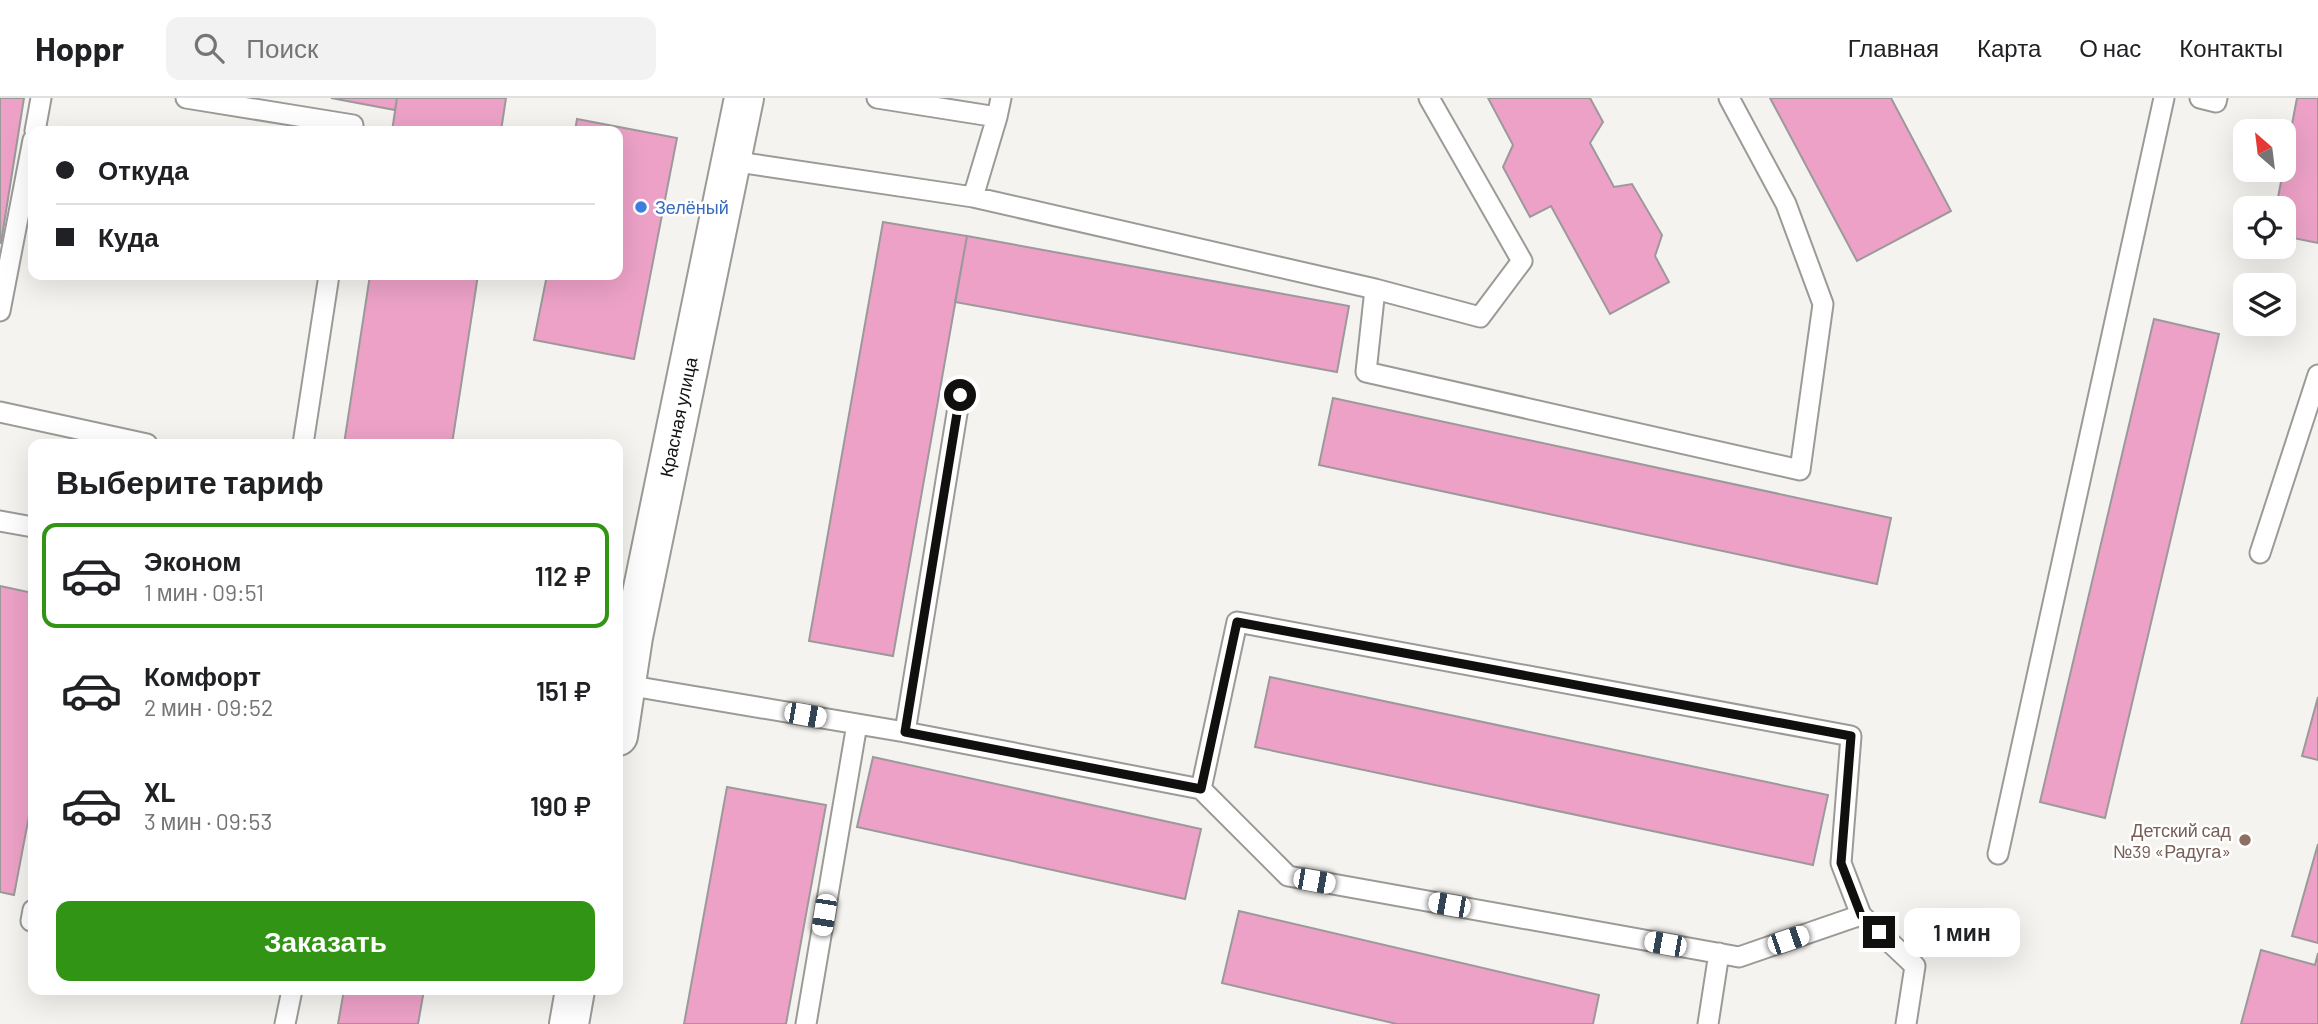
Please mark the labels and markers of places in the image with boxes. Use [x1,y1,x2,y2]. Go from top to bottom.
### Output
place label: Зелёный [655,196,729,218]
marker: Зелёный [633,199,649,215]
place label: Детский сад №39 «Радуга» [2113,819,2231,862]
marker: Детский сад №39 «Радуга» [2237,832,2253,848]

